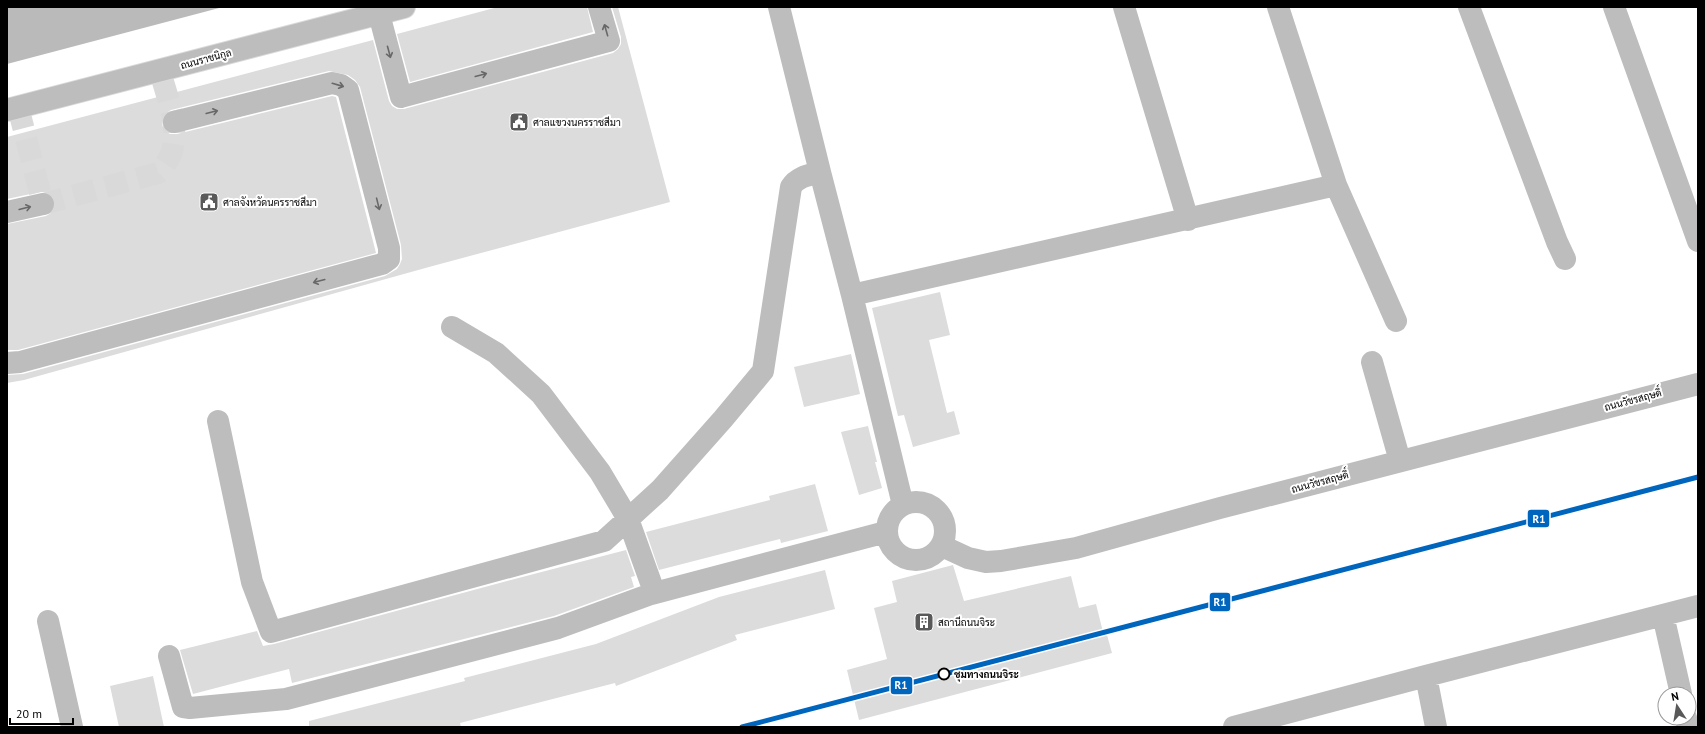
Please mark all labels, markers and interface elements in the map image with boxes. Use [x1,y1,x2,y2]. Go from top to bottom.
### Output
one-way arrow [602,24,609,37]
one-way arrow [386,45,393,58]
street label: ถนนราชนิกูล [179,46,233,73]
one-way arrow [475,71,488,79]
one-way arrow [331,82,344,89]
one-way arrow [205,108,218,116]
public building icon: ศาลแขวงนครราชสีมา [508,111,530,133]
place label: ศาลแขวงนครราชสีมา [533,116,621,129]
public building icon: ศาลจังหวัดนครราชสีมา [198,191,220,213]
place label: ศาลจังหวัดนครราชสีมา [223,196,317,209]
one-way arrow [374,197,382,210]
one-way arrow [18,204,31,211]
one-way arrow [313,278,326,285]
street label: ถนนวัชรสฤษดิ์ [1602,384,1663,414]
street label: ถนนวัชรสฤษดิ์ [1289,466,1350,496]
line badge: R1 [1527,509,1550,528]
text: R1 [1533,512,1545,526]
line badge: R1 [1209,592,1231,612]
text: R1 [1214,595,1226,609]
building icon: สถานีถนนจิระ [913,611,935,633]
place label: สถานีถนนจิระ [938,616,995,629]
marker: ชุมทางถนนจิระ [937,667,951,681]
place label: ชุมทางถนนจิระ [954,668,1019,682]
line badge: R1 [890,676,913,695]
text: R1 [895,678,907,692]
north arrow [1657,686,1697,726]
text: N [1670,689,1680,704]
scale bar [10,700,73,726]
text: 20 m [16,706,42,721]

